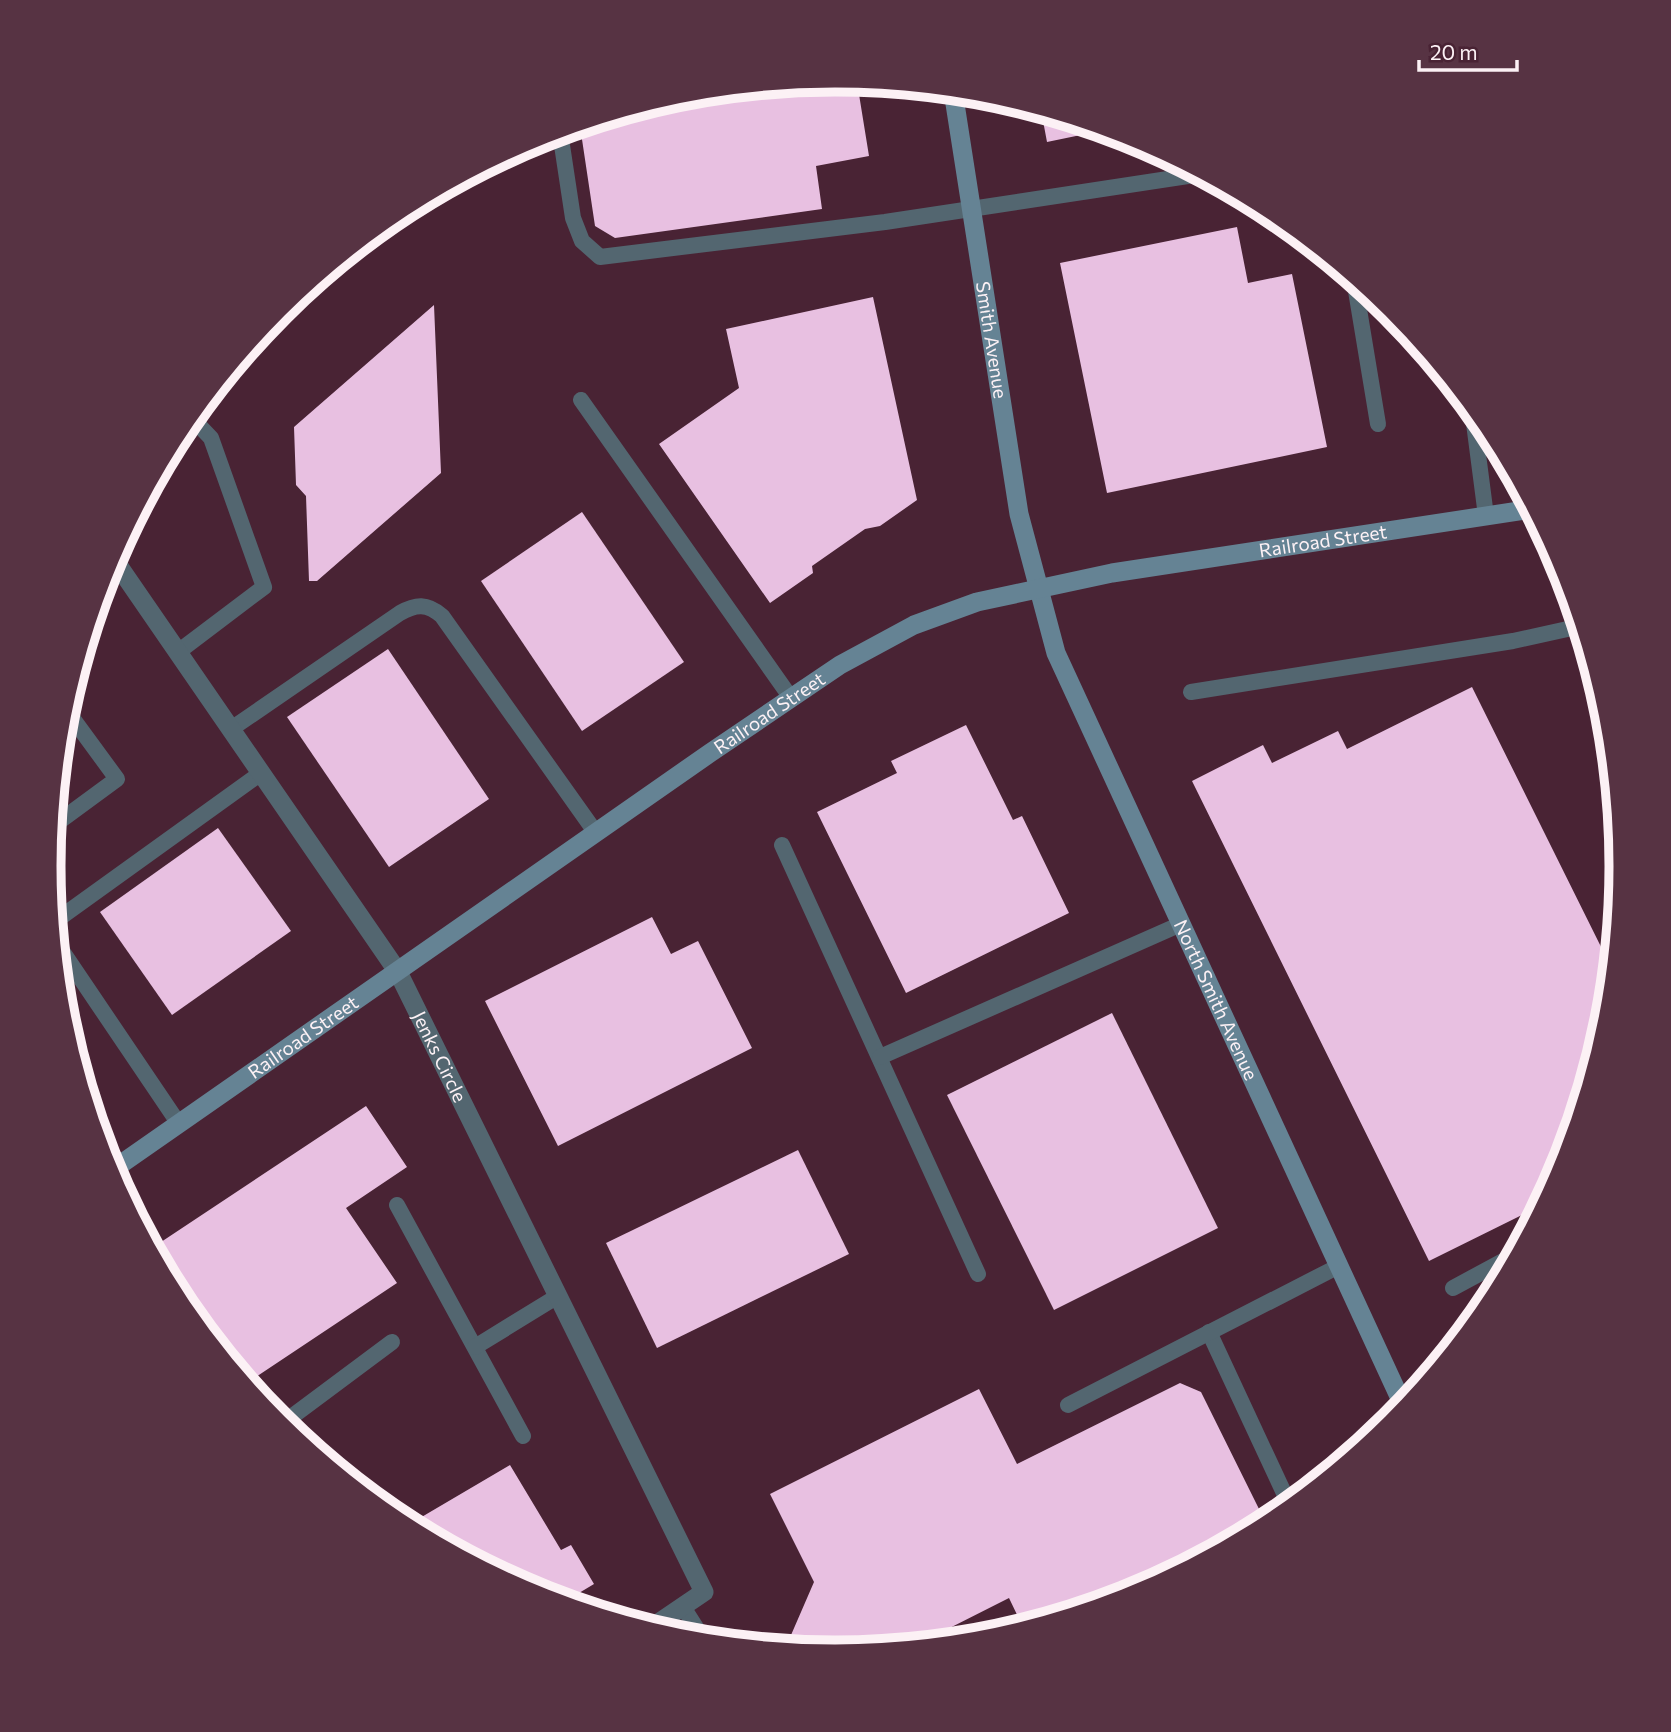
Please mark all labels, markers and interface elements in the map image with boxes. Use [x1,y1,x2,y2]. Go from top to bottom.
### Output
scale bar [1419,28,1517,72]
text: 20 m [1430,39,1478,64]
street label: Smith Avenue [972,280,1013,400]
street label: Railroad Street [1257,519,1389,561]
street label: Railroad Street [709,667,829,758]
street label: North Smith Avenue [1170,916,1263,1083]
street label: Railroad Street [243,990,362,1083]
street label: Jenks Circle [408,1007,472,1106]

